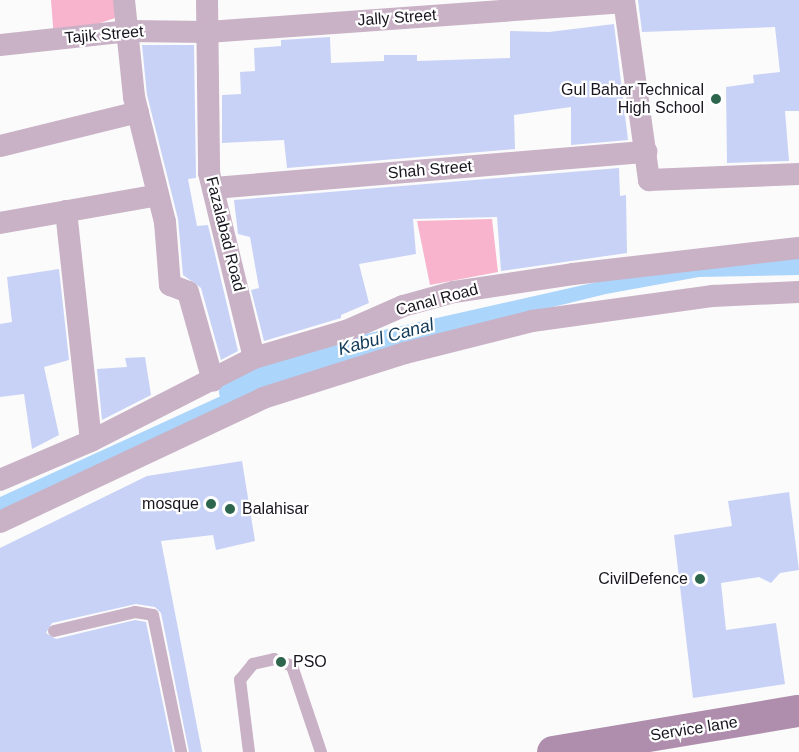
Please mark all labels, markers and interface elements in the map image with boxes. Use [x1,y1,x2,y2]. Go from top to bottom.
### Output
street label: Jally Street [357,6,437,30]
street label: Tajik Street [64,22,144,48]
place label: Gul Bahar Technical High School [561,80,704,118]
marker: Gul Bahar Technical High School [709,92,723,106]
street label: Shah Street [387,157,473,183]
street label: Fazalabad Road [201,175,249,293]
street label: Canal Road [394,280,480,320]
water label: Kabul Canal [336,314,436,360]
place label: mosque [142,494,199,514]
marker: mosque [204,497,218,511]
place label: Balahisar [242,499,309,519]
marker: Balahisar [223,502,237,516]
place label: CivilDefence [598,569,688,589]
marker: CivilDefence [693,572,707,586]
place label: PSO [293,652,327,672]
marker: PSO [274,655,288,669]
street label: Service lane [649,713,739,745]

